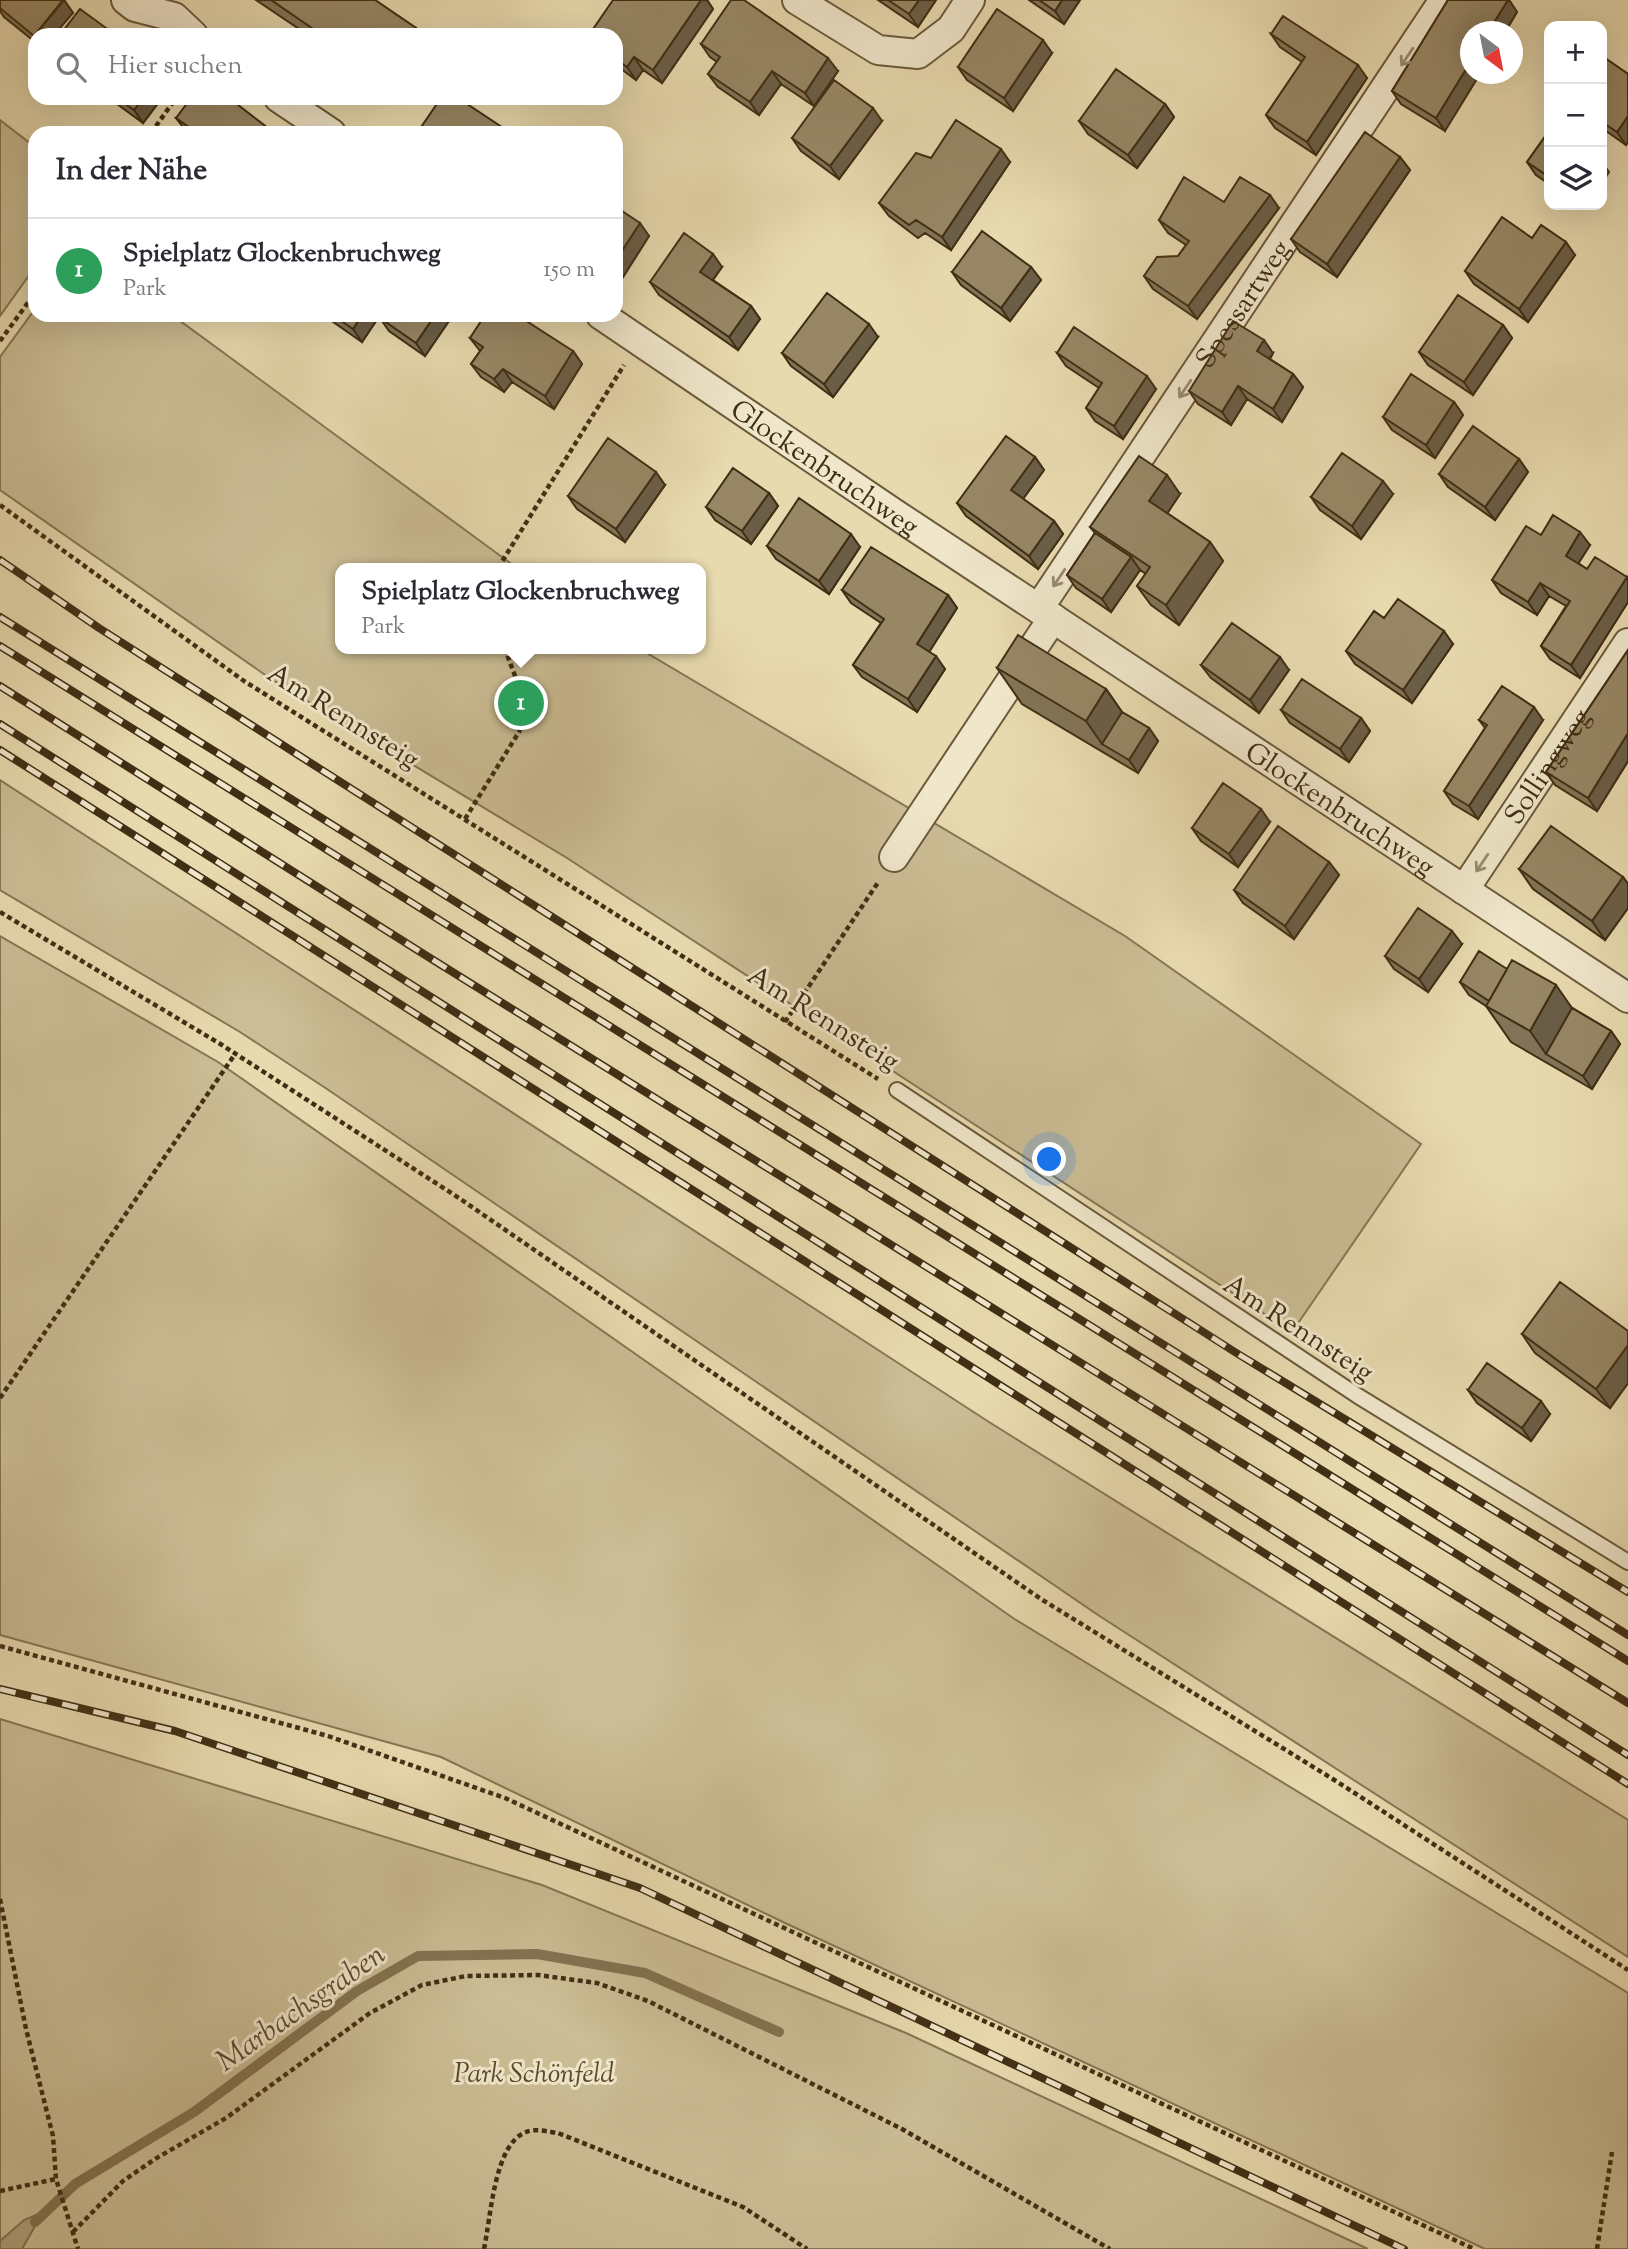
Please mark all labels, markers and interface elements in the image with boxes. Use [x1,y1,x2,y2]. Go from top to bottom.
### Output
north arrow [1460,21,1523,84]
map controls [1544,21,1607,210]
button: + [1544,21,1607,84]
search box [28,28,623,105]
one-way arrow [1399,47,1414,66]
icon: search [52,48,90,86]
text: Hier suchen [108,48,243,85]
button: − [1544,84,1607,147]
button: layers [1544,147,1607,210]
text: In der Nähe [56,150,207,193]
street label: Spessartweg [1187,233,1302,377]
text: Spielplatz Glockenbruchweg [123,236,441,273]
text: 1 [75,254,83,287]
text: 150 m [543,254,595,287]
text: Park [123,273,167,306]
one-way arrow [1178,379,1192,398]
street label: Glockenbruchweg [721,391,926,547]
popup [335,563,706,654]
one-way arrow [1052,568,1066,587]
text: Spielplatz Glockenbruchweg [362,574,679,611]
text: Park [362,611,406,644]
street label: Am Rennsteig [259,655,426,780]
pin: 1 [498,677,544,729]
street label: Sollingweg [1496,701,1602,834]
street label: Glockenbruchweg [1236,733,1442,888]
one-way arrow [1474,853,1489,872]
street label: Am Rennsteig [739,957,906,1082]
your location [1032,1142,1066,1176]
street label: Am Rennsteig [1214,1266,1381,1393]
water label: Marbachsgraben [208,1935,395,2083]
park label: Park Schönfeld [454,2055,614,2095]

